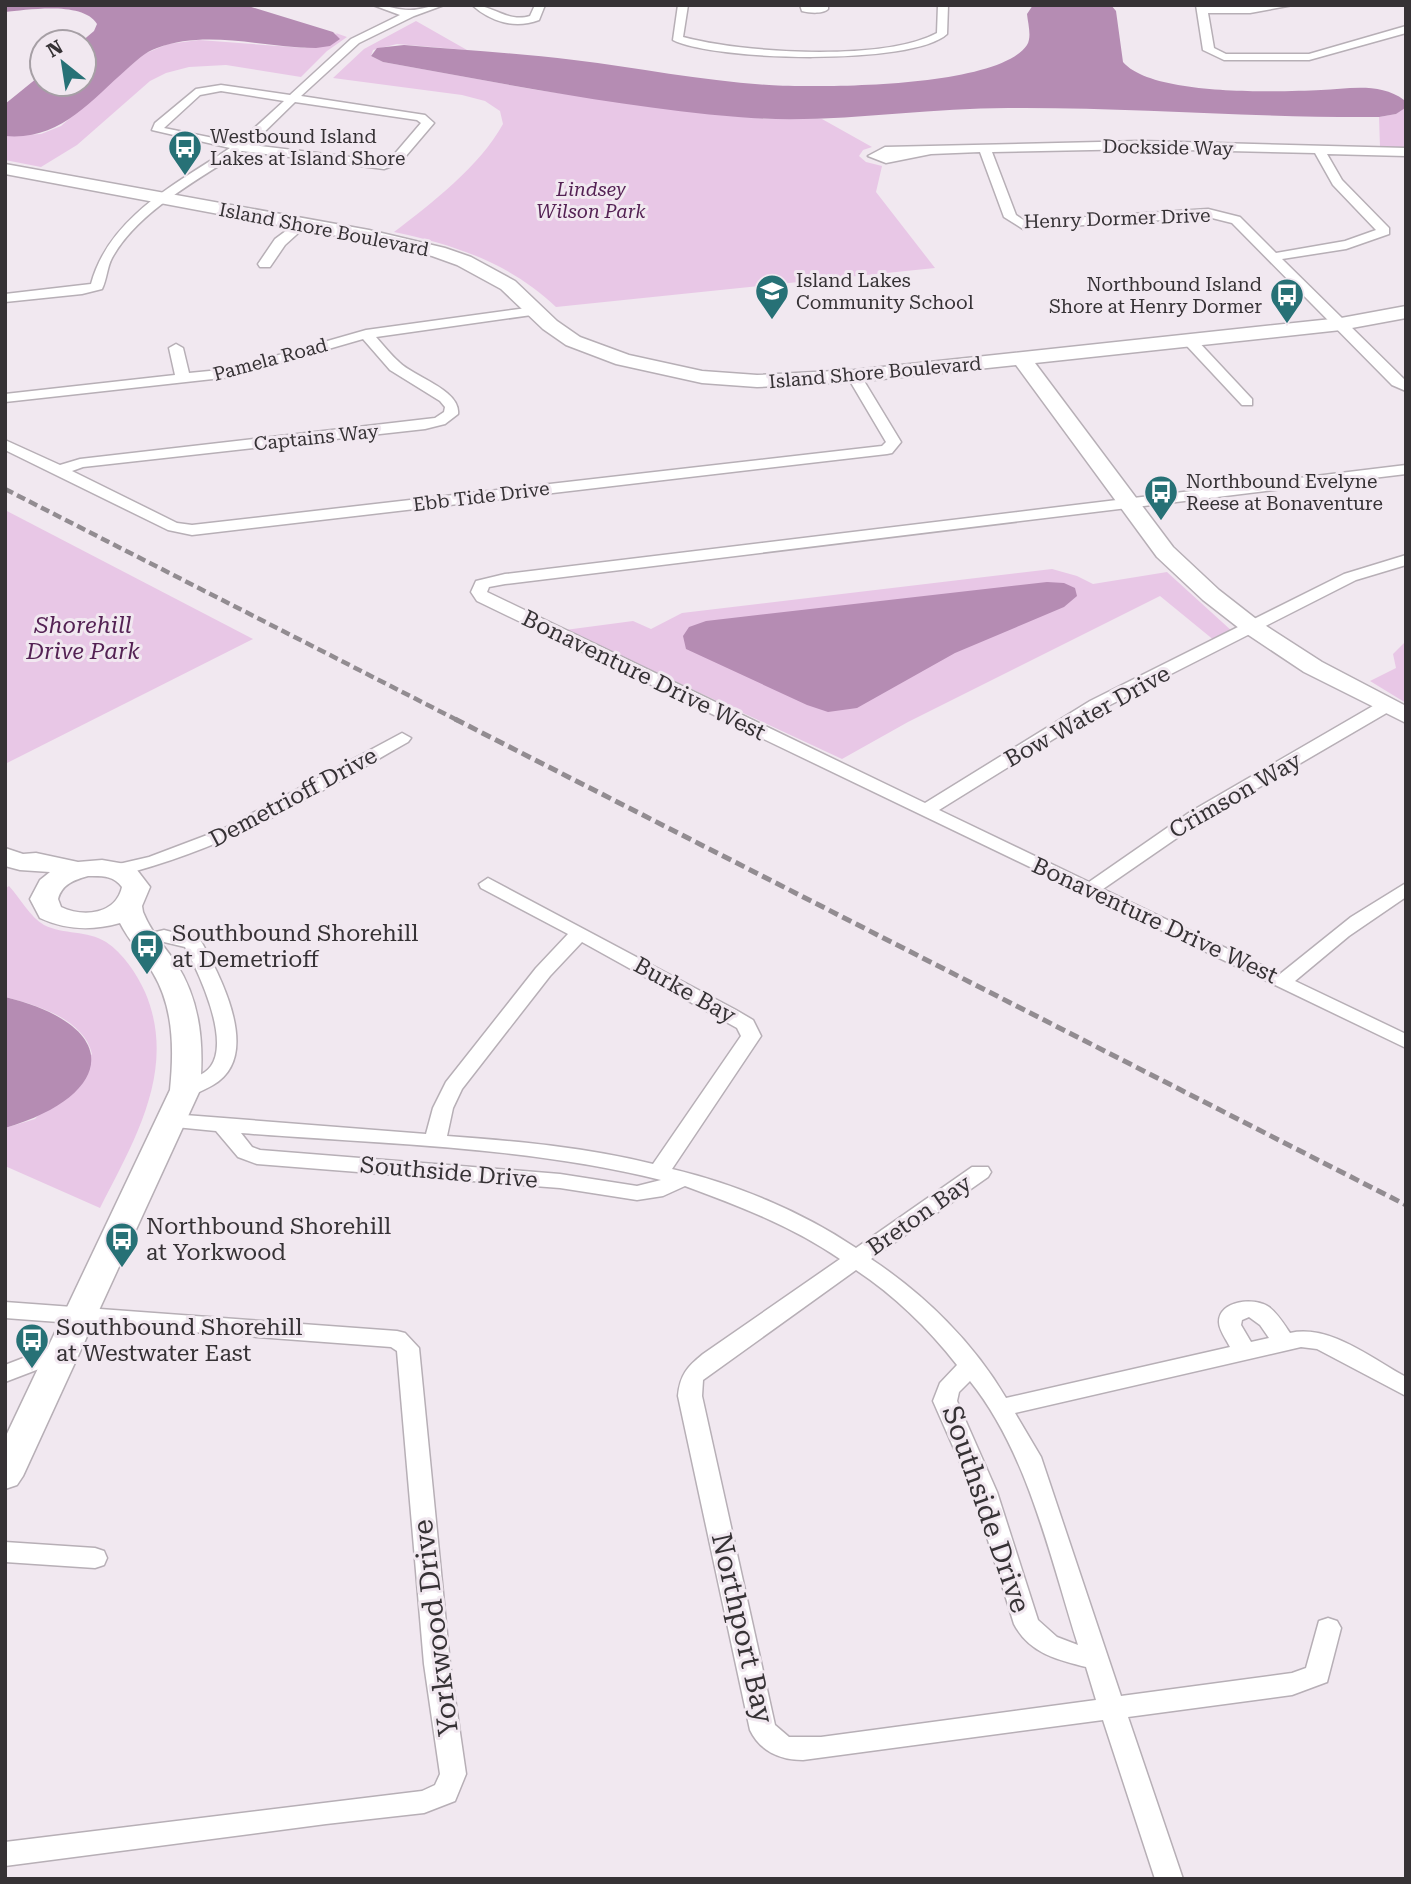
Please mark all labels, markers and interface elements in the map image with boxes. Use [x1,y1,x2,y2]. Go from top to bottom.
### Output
north arrow [28,28,98,98]
text: N [43,35,67,62]
place label: Westbound Island Lakes at Island Shore [210,125,405,170]
bus stop icon: Westbound Island Lakes at Island Shore [166,128,204,177]
street label: Dockside Way [1102,135,1234,160]
park label: Lindsey Wilson Park [536,178,646,223]
street label: Island Shore Boulevard [217,198,431,261]
street label: Henry Dormer Drive [1023,204,1211,233]
place label: Island Lakes Community School [796,269,974,314]
school or university icon: Island Lakes Community School [753,272,791,321]
place label: Northbound Island Shore at Henry Dormer [1049,273,1262,318]
bus stop icon: Northbound Island Shore at Henry Dormer [1268,276,1306,325]
street label: Pamela Road [211,333,330,386]
street label: Island Shore Boulevard [768,352,982,393]
street label: Captains Way [253,419,380,455]
place label: Northbound Evelyne Reese at Bonaventure [1186,470,1383,515]
bus stop icon: Northbound Evelyne Reese at Bonaventure [1142,473,1180,522]
street label: Ebb Tide Drive [412,477,551,516]
street label: Bonaventure Drive West [518,605,770,746]
park label: Shorehill Drive Park [25,612,140,665]
street label: Bow Water Drive [1000,660,1175,773]
street label: Demetrioff Drive [205,742,382,853]
street label: Crimson Way [1164,747,1306,844]
street label: Bonaventure Drive West [1028,852,1282,989]
place label: Southbound Shorehill at Demetrioff [172,920,418,973]
bus stop icon: Southbound Shorehill at Demetrioff [128,927,166,976]
street label: Burke Bay [629,951,741,1030]
street label: Southside Drive [359,1151,539,1194]
street label: Breton Bay [862,1169,977,1261]
place label: Northbound Shorehill at Yorkwood [146,1213,391,1266]
bus stop icon: Northbound Shorehill at Yorkwood [103,1220,141,1269]
place label: Southbound Shorehill at Westwater East [56,1314,302,1367]
bus stop icon: Southbound Shorehill at Westwater East [13,1321,51,1370]
street label: Southside Drive [936,1401,1037,1617]
street label: Yorkwood Drive [406,1518,465,1738]
street label: Northport Bay [705,1530,781,1727]

